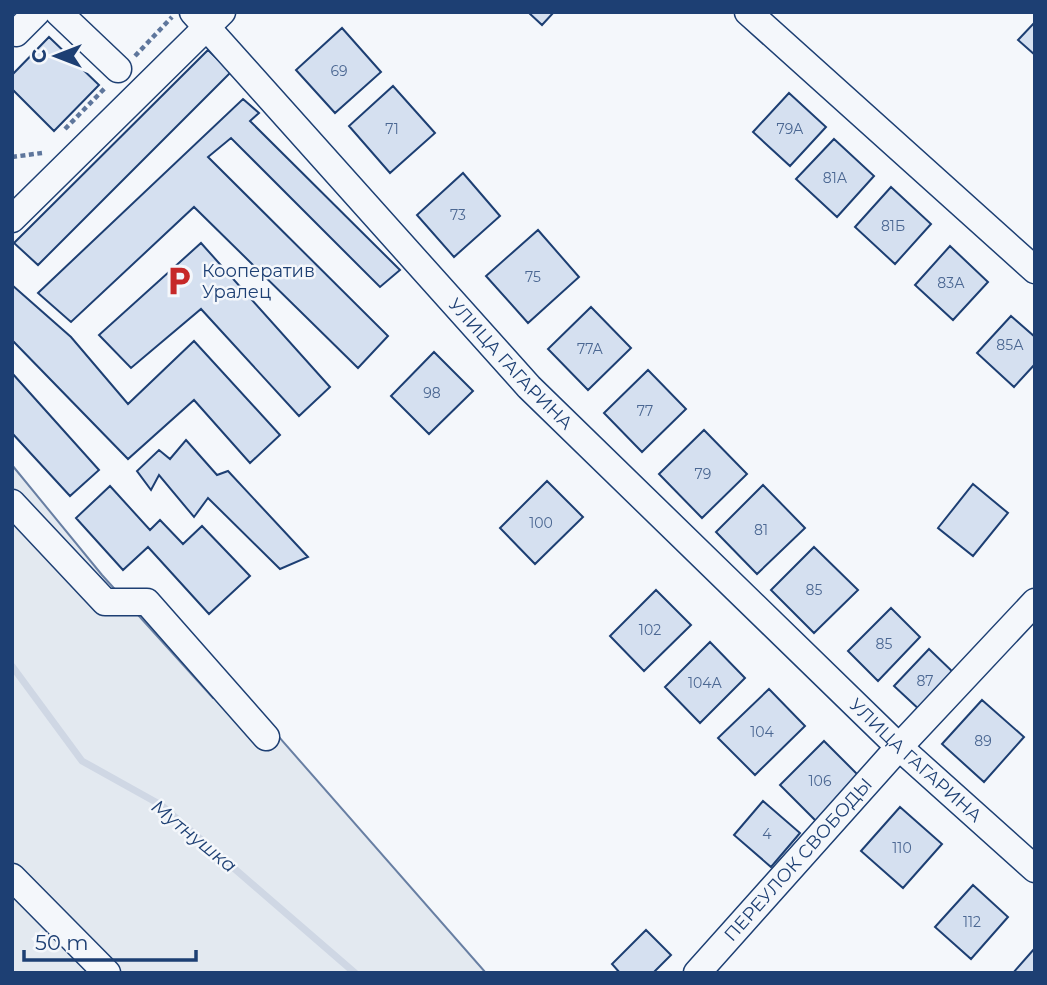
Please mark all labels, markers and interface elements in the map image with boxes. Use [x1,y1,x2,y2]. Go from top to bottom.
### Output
north arrow [21,21,91,91]
text: С [28,49,51,63]
house number: 69 [330,62,348,80]
house number: 71 [385,120,399,138]
house number: 79А [776,120,804,138]
house number: 81А [823,169,848,187]
house number: 73 [450,206,466,224]
house number: 81Б [881,217,905,235]
place label: Кооператив Уралец [202,260,315,303]
parking icon: Кооператив Уралец [162,264,196,298]
house number: 75 [525,268,541,286]
house number: 83А [937,274,965,292]
street label: УЛИЦА ГАГАРИНА [444,294,578,435]
house number: 85А [996,336,1024,354]
house number: 77А [577,340,604,358]
house number: 98 [423,384,441,402]
house number: 77 [637,402,653,420]
house number: 79 [695,465,711,483]
house number: 100 [529,514,553,532]
house number: 81 [754,521,768,539]
house number: 85 [806,581,823,599]
house number: 102 [639,621,661,639]
house number: 85 [876,635,893,653]
house number: 87 [916,672,934,690]
house number: 104А [688,674,723,692]
street label: УЛИЦА ГАГАРИНА [845,694,987,827]
house number: 104 [750,723,775,741]
house number: 89 [974,732,992,750]
house number: 106 [809,772,832,790]
street label: ПЕРЕУЛОК СВОБОДЫ [720,774,877,946]
water label: Мутнушка [147,795,241,877]
house number: 4 [762,825,772,843]
house number: 110 [892,839,912,857]
house number: 112 [963,913,981,931]
scale bar [24,918,196,962]
text: 50 m [35,930,89,955]

